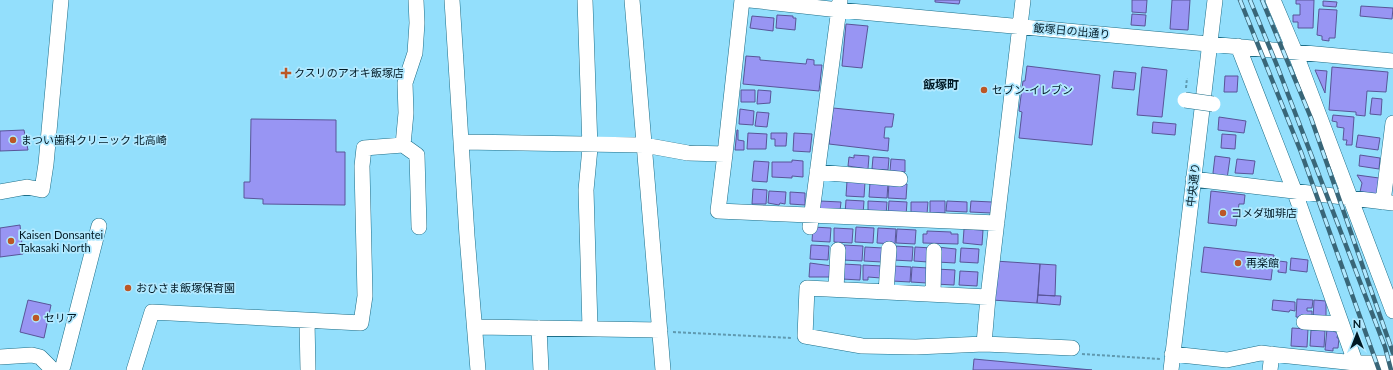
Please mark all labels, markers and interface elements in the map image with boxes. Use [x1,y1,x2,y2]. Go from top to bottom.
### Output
street label: 飯塚日の出通り [1033,21,1111,40]
place label: クスリのアオキ飯塚店 [294,66,404,79]
marker: クスリのアオキ飯塚店 [281,68,291,78]
district label: 飯塚町 [923,77,959,92]
place label: セブン-イレブン [992,83,1073,96]
marker: セブン-イレブン [979,85,989,95]
place label: まつい歯科クリニック 北高崎 [21,133,167,146]
marker: まつい歯科クリニック 北高崎 [8,135,18,145]
street label: 中央通り [1183,162,1202,208]
place label: コメダ珈琲店 [1231,206,1297,219]
marker: コメダ珈琲店 [1218,208,1228,218]
place label: Kaisen Donsantei Takasaki North [19,228,104,254]
marker: Kaisen Donsantei Takasaki North [6,236,16,246]
place label: 再楽館 [1246,256,1279,269]
marker: 再楽館 [1233,258,1243,268]
place label: おひさま飯塚保育園 [136,281,235,294]
marker: おひさま飯塚保育園 [123,283,133,293]
place label: セリア [44,311,77,324]
marker: セリア [31,313,41,323]
north arrow [1337,314,1377,354]
text: N [1353,317,1361,330]

